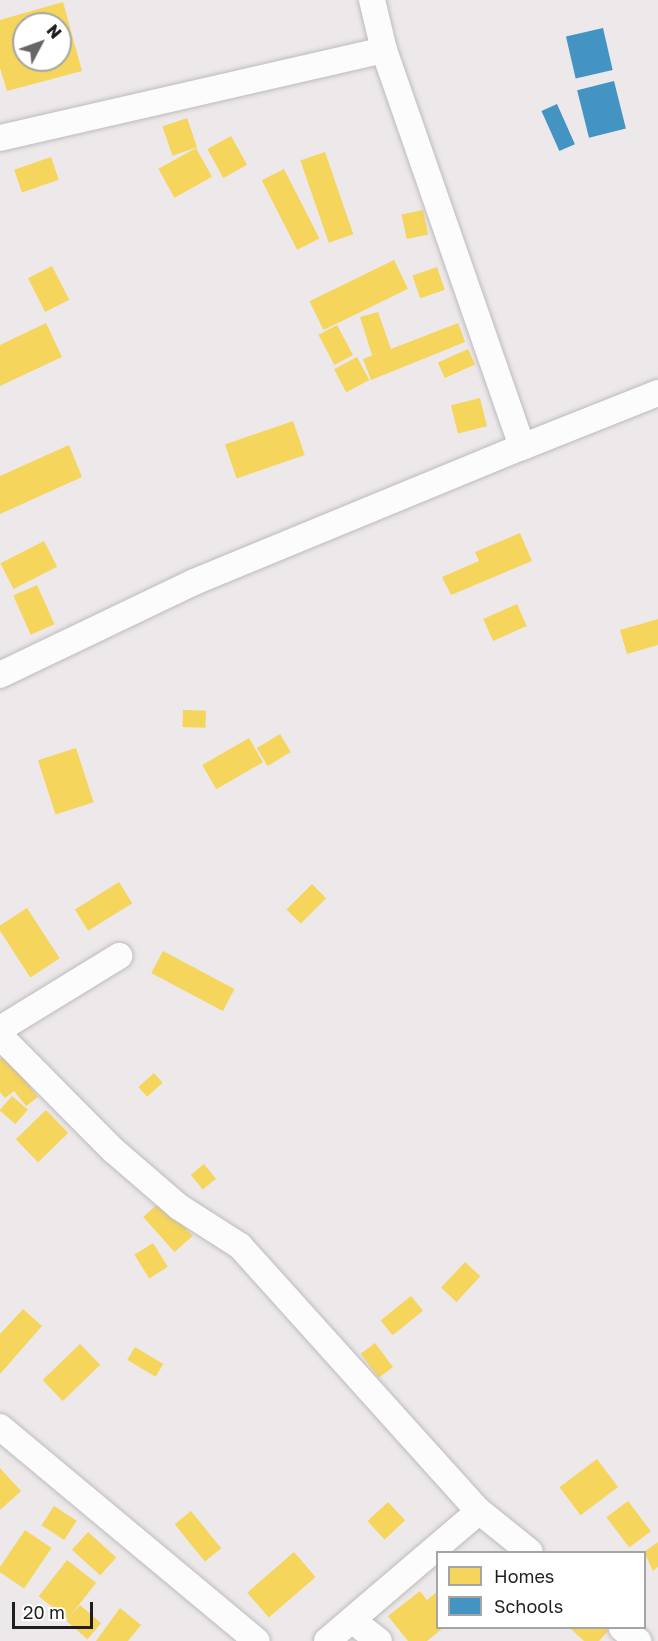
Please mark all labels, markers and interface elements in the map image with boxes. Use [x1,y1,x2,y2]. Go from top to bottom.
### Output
north arrow [12,12,72,72]
text: N [43,20,66,43]
legend [436,1551,646,1629]
text: Homes [494,1565,554,1587]
scale bar [15,1590,96,1628]
text: Schools [494,1595,563,1617]
text: 20 m [23,1601,65,1623]

